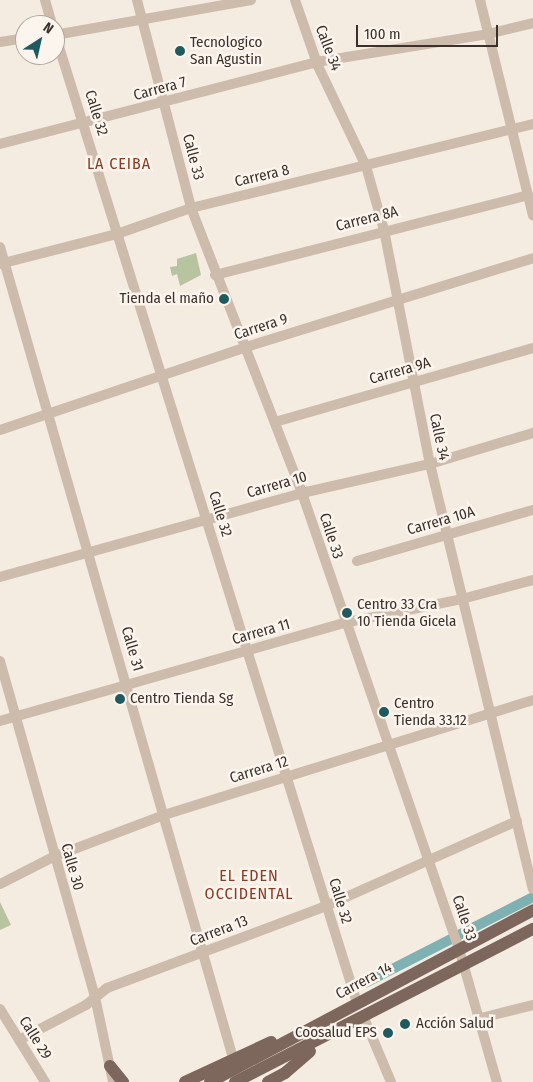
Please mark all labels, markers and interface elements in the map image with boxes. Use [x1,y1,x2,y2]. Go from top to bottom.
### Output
north arrow [15,15,65,65]
scale bar [358,15,500,47]
text: N [40,19,57,37]
street label: Calle 34 [311,23,345,73]
text: 100 m [364,25,401,43]
place label: Tecnologico San Agustin [190,33,262,68]
marker: Tecnologico San Agustin [174,45,186,57]
street label: Carrera 7 [132,73,188,105]
street label: Calle 32 [81,88,111,138]
street label: Calle 33 [178,132,208,182]
district label: LA CEIBA [86,154,152,174]
street label: Carrera 8 [233,161,291,191]
street label: Carrera 8A [334,203,400,235]
place label: Tienda el maño [119,290,214,308]
marker: Tienda el maño [218,293,230,305]
street label: Carrera 9 [232,310,290,344]
street label: Carrera 9A [367,354,433,388]
street label: Calle 34 [425,412,453,462]
street label: Carrera 10 [245,468,309,502]
street label: Calle 32 [205,489,235,539]
street label: Carrera 10A [405,503,477,539]
street label: Calle 33 [315,511,347,561]
place label: Centro 33 Cra 10 Tienda Gicela [357,595,456,630]
marker: Centro 33 Cra 10 Tienda Gicela [341,607,353,619]
street label: Carrera 11 [230,615,292,649]
street label: Calle 31 [117,625,147,673]
place label: Centro Tienda Sg [130,690,233,708]
marker: Centro Tienda Sg [114,693,126,705]
place label: Centro Tienda 33.12 [394,694,467,729]
marker: Centro Tienda 33.12 [378,706,390,718]
street label: Carrera 12 [227,753,291,787]
street label: Calle 30 [57,841,87,893]
district label: EL EDEN OCCIDENTAL [203,866,295,904]
street label: Calle 32 [325,876,355,926]
street label: Calle 33 [448,893,480,943]
street label: Carrera 13 [188,912,250,950]
street label: Carrera 14 [333,959,395,1003]
street label: Calle 29 [15,1013,55,1063]
place label: Acción Salud [416,1015,494,1033]
marker: Acción Salud [398,1017,412,1031]
place label: Coosalud EPS [295,1024,377,1042]
marker: Coosalud EPS [381,1026,395,1040]

